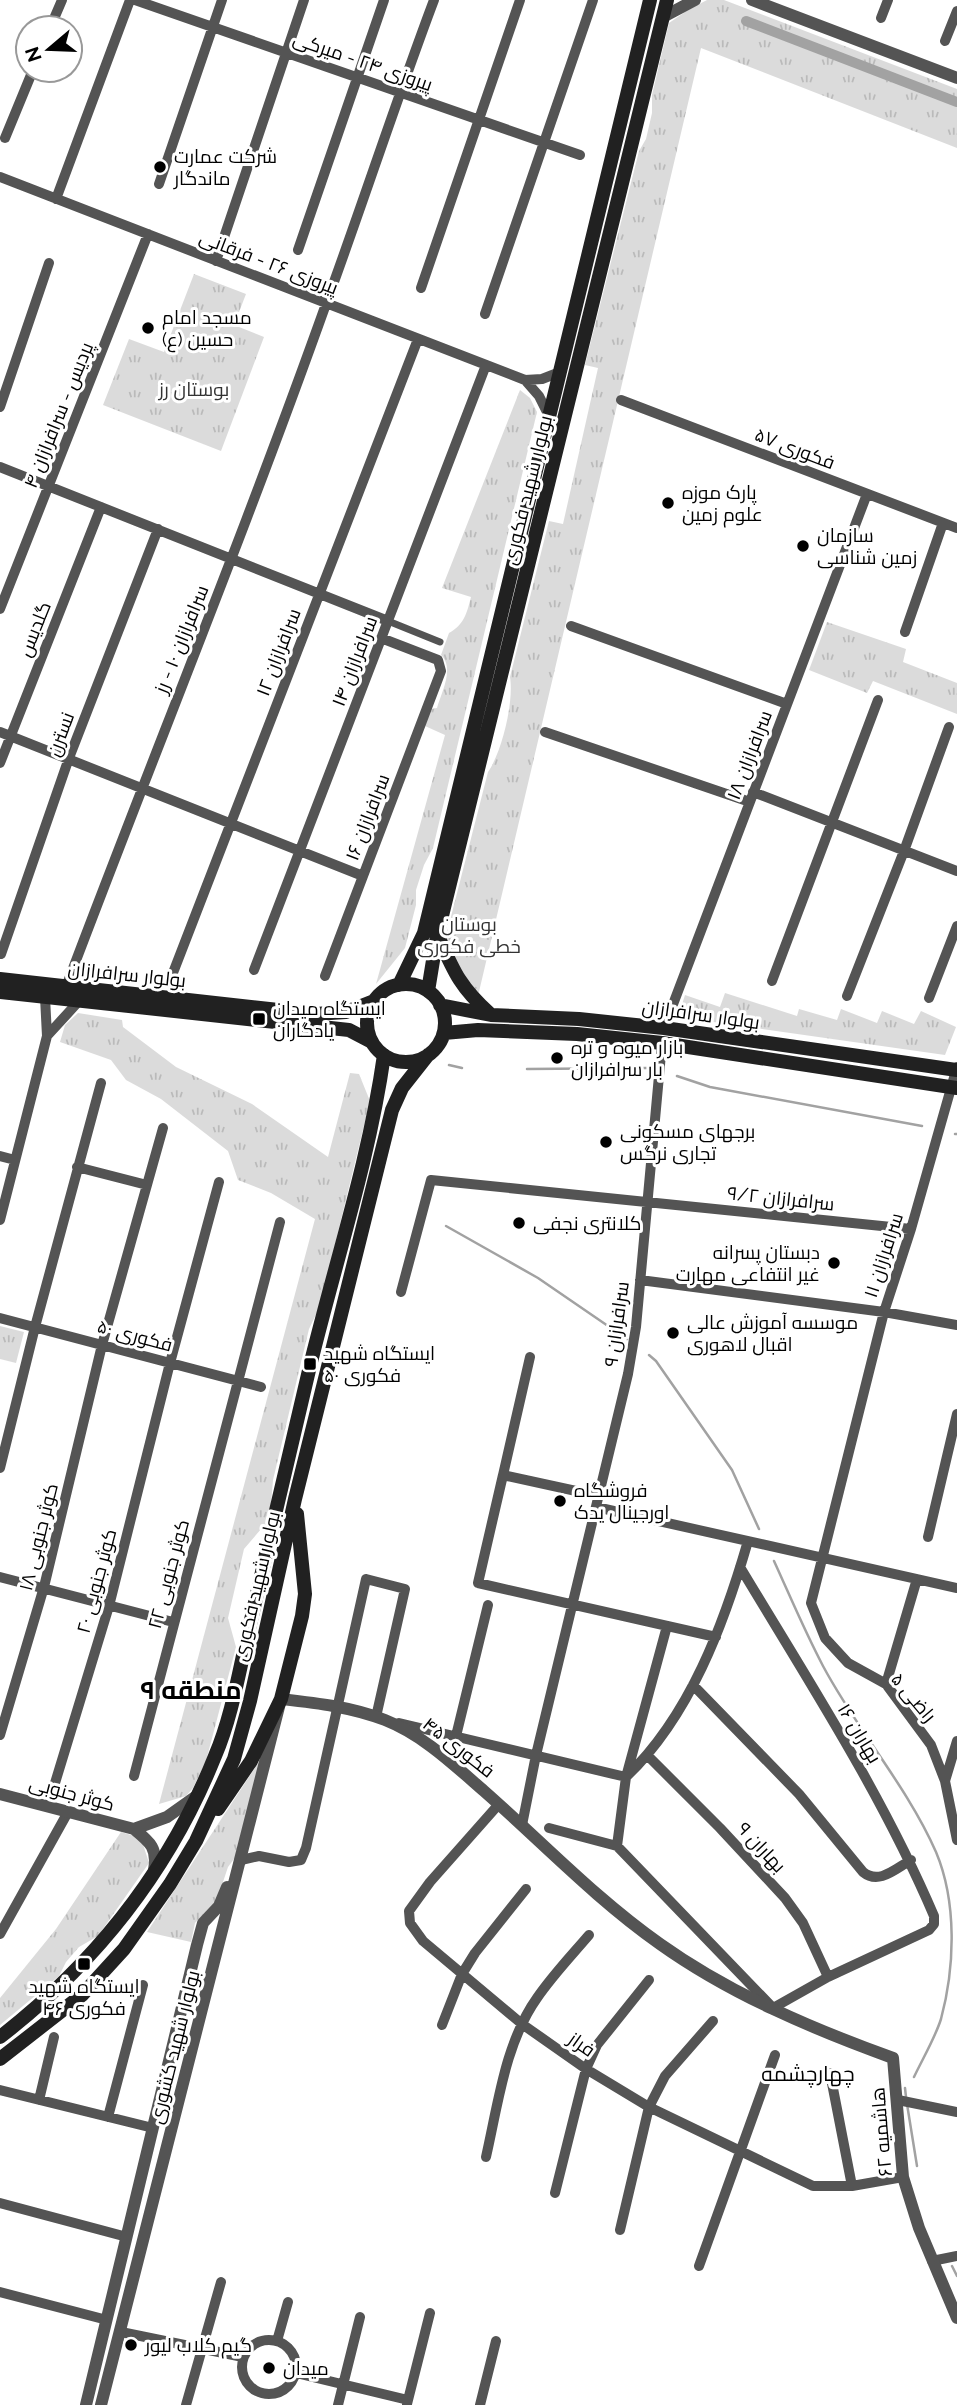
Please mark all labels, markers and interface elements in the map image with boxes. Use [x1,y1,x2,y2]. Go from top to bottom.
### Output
north arrow [14,14,84,84]
street label: پیروزی ۲۴ - میرکی [290,27,436,97]
text: N [20,44,46,65]
place label: شرکت عمارت ماندگار [173,145,277,190]
marker: شرکت عمارت ماندگار [152,159,168,175]
street label: پیروزی ۲۶ - فرقانی [196,225,341,300]
place label: مسجد امام حسین (ع) [162,306,252,353]
marker: مسجد امام حسین (ع) [140,320,156,336]
street label: پردیس - سرافرازان ۴ [19,339,99,492]
park label: بوستان رز [158,378,229,401]
street label: بولوار شهید فکوری [498,413,557,567]
street label: فکوری ۵۷ [751,423,838,474]
place label: پارک موزه علوم زمین [682,481,763,528]
marker: پارک موزه علوم زمین [660,495,676,511]
place label: سازمان زمین شناسی [817,524,917,569]
marker: سازمان زمین شناسی [795,538,811,554]
street label: سرافرازان ۱۰ - رز [149,582,214,697]
street label: گلدیس [13,598,56,660]
street label: سرافرازان ۱۲ [251,605,306,699]
street label: سرافرازان ۱۴ [327,613,382,709]
street label: سرافرازان ۱۸ [722,707,777,803]
street label: نسترن [42,709,79,759]
street label: سرافرازان ۱۶ [340,771,395,864]
park label: بوستان خطی فکوری [417,913,521,958]
street label: بولوار سرافرازان [67,957,187,992]
street label: بولوار سرافرازان [641,995,761,1034]
place label: ایستگاه میدان یادگاران [273,997,386,1042]
marker: ایستگاه میدان یادگاران [251,1011,267,1027]
place label: بازار میوه و تره بار سرافرازان [571,1036,683,1081]
marker: بازار میوه و تره بار سرافرازان [549,1050,565,1066]
place label: برجهای مسکونی تجاری نرگس [620,1120,755,1165]
marker: برجهای مسکونی تجاری نرگس [598,1134,614,1150]
street label: سرافرازان ۹/۲ [726,1181,836,1216]
street label: سرافرازان ۱۱ [859,1210,908,1301]
place label: کلانتری نجفی [533,1212,641,1235]
marker: کلانتری نجفی [511,1215,527,1231]
place label: دبستان پسرانه غیر انتفاعی مهارت [676,1241,820,1286]
marker: دبستان پسرانه غیر انتفاعی مهارت [826,1255,842,1271]
street label: سرافرازان ۹ [599,1280,634,1368]
place label: موسسه آموزش عالی اقبال لاهوری [687,1311,858,1356]
street label: فکوری ۵۰ [95,1314,175,1357]
marker: موسسه آموزش عالی اقبال لاهوری [665,1325,681,1341]
place label: ایستگاه شهید فکوری ۵۰ [324,1342,435,1387]
marker: ایستگاه شهید فکوری ۵۰ [302,1356,318,1372]
place label: فروشگاه اورجینال یدک [574,1479,669,1524]
street label: کوثر جنوبی ۱۸ [14,1481,63,1593]
marker: فروشگاه اورجینال یدک [552,1493,568,1509]
street label: بولوار شهید فکوری [228,1509,285,1663]
street label: کوثر جنوبی ۲۲ [143,1517,194,1631]
street label: کوثر جنوبی ۲۰ [72,1526,121,1636]
street label: راضی ۵ [886,1668,941,1727]
district label: منطقه ۹ [140,1675,242,1705]
street label: بهاران ۱۶ [833,1699,886,1767]
street label: فکوری ۴۵ [418,1712,499,1783]
street label: کوثر جنوبی [27,1771,117,1816]
street label: بهاران ۹ [733,1817,791,1877]
marker: ایستگاه شهید فکوری ۴۶ [76,1956,92,1972]
street label: بولوار شهید کشوری [144,1968,205,2126]
place label: ایستگاه شهید فکوری ۴۶ [28,1975,140,2020]
street label: فراز [563,2027,600,2062]
district label: چهارچشمه [761,2061,855,2088]
street label: هاشمیه ۶۲ [866,2086,896,2178]
place label: گیم کلاب لیور [144,2334,252,2359]
marker: گیم کلاب لیور [123,2337,139,2353]
place label: میدان [283,2357,329,2380]
marker: میدان [261,2360,277,2376]

